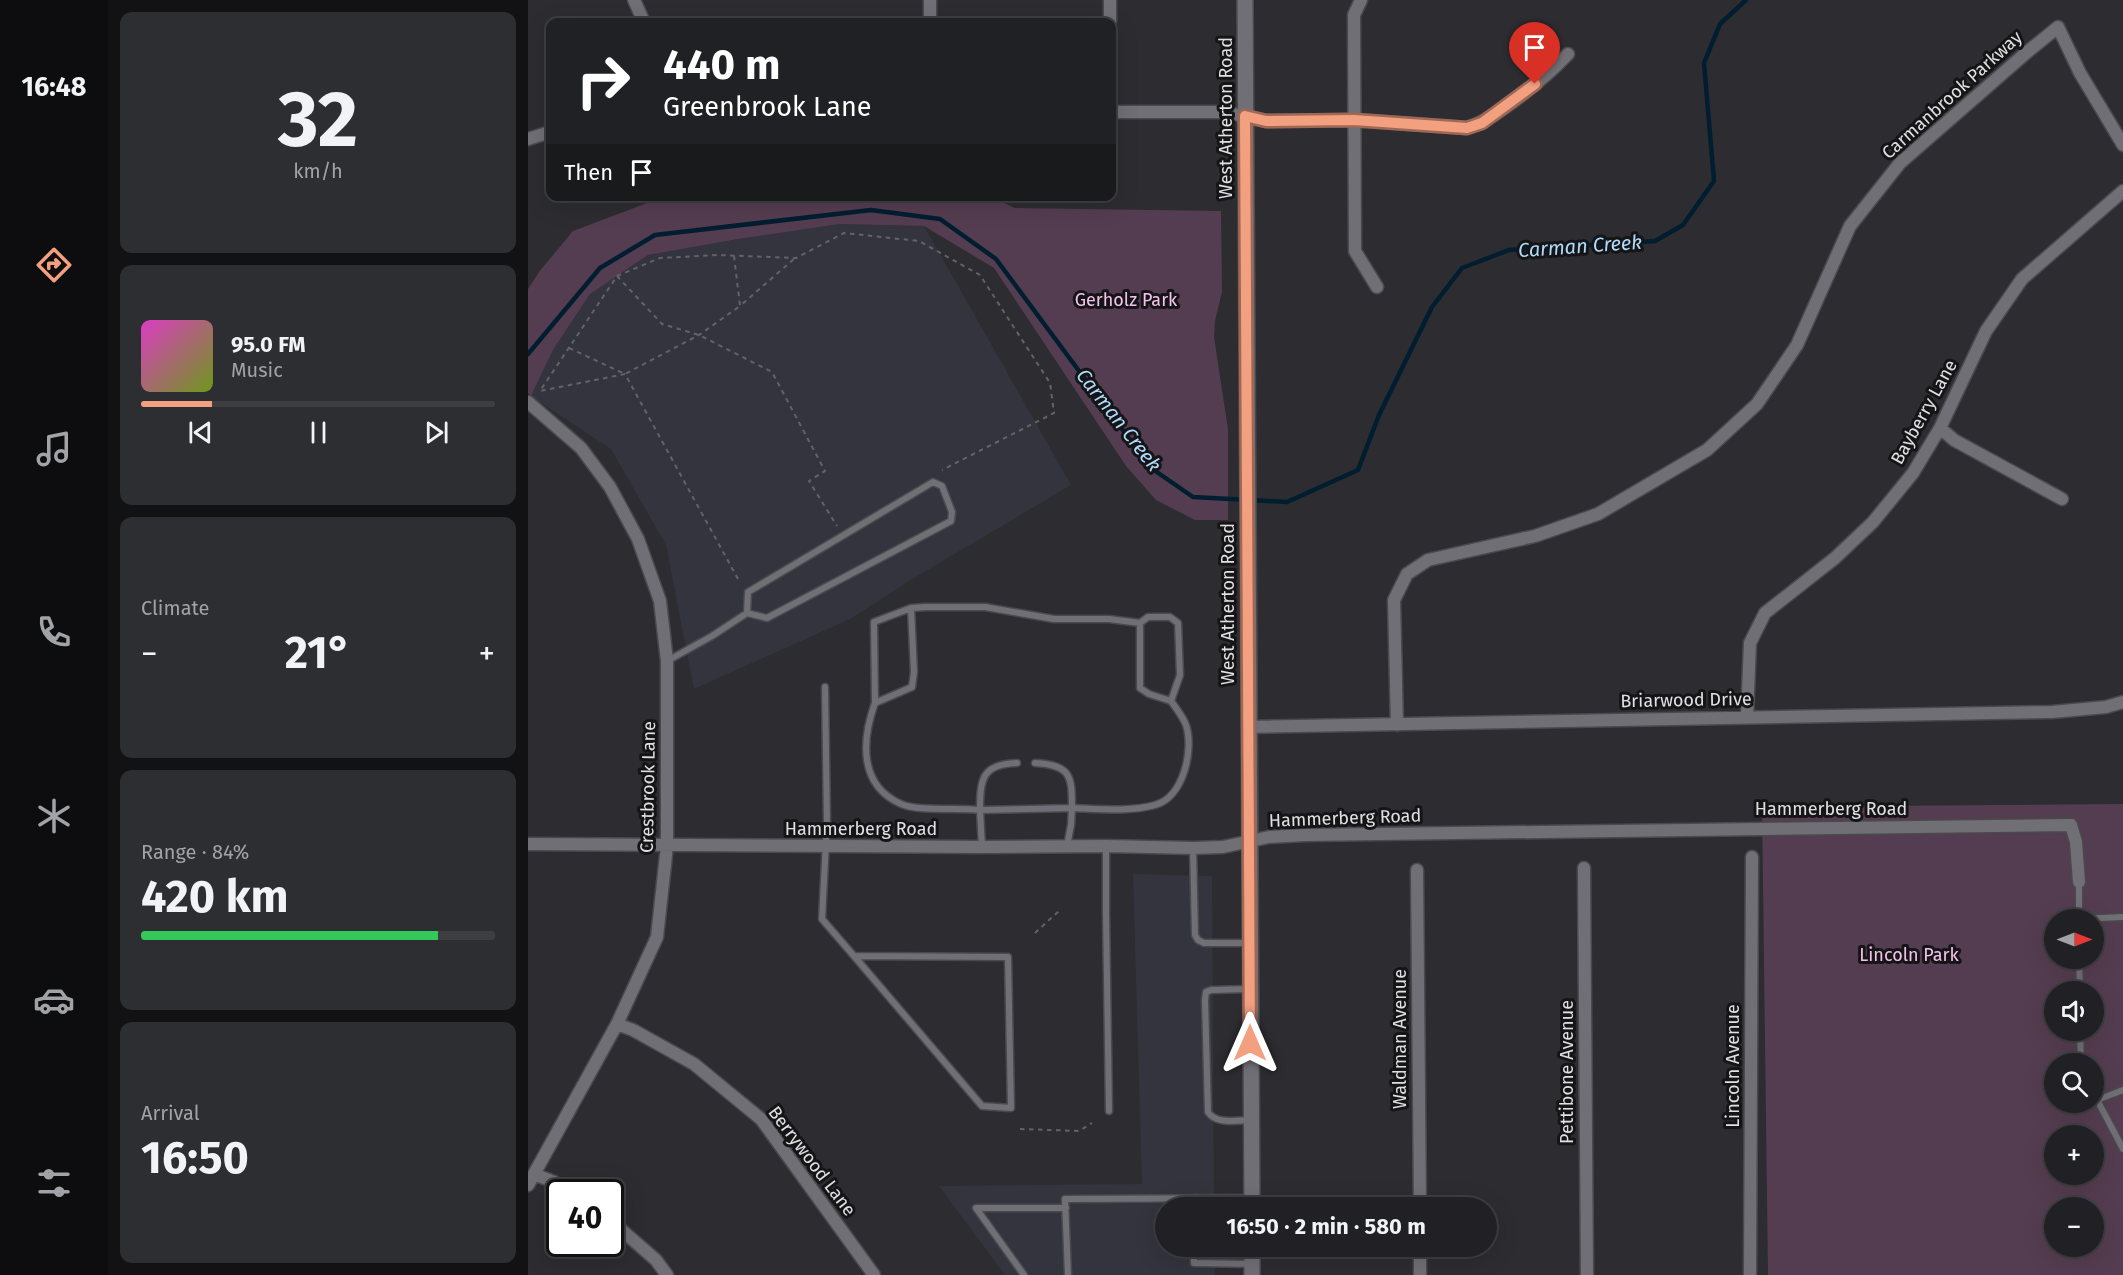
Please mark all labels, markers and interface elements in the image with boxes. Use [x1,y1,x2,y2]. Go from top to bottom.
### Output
pin [1509,22,1560,84]
street label: Carmanbrook Parkway [1877,26,2027,164]
icon: arrive [1518,31,1551,64]
street label: West Atherton Road [1215,37,1237,199]
text: 440 m [663,40,780,90]
icon: right [564,42,642,120]
text: 16:48 [21,71,87,103]
text: 32 [278,73,358,167]
text: Greenbrook Lane [663,91,871,123]
icon: arrive [625,156,658,189]
text: km/h [293,159,343,183]
text: Then [564,159,613,186]
water label: Carman Creek [1517,230,1643,262]
icon: directions [33,244,75,286]
park label: Gerholz Park [1075,289,1178,311]
text: 95.0 FM [231,331,306,358]
street label: Bayberry Lane [1886,356,1962,468]
text: Music [231,358,283,382]
water label: Carman Creek [1071,364,1167,476]
icon: previous [184,416,217,449]
icon: pause [302,416,335,449]
icon: next [420,416,453,449]
icon: music [33,428,75,470]
street label: West Atherton Road [1217,523,1239,685]
text: Climate [141,596,209,620]
icon: phone [33,611,75,653]
text: 21° [285,626,351,680]
text: − [141,634,158,674]
text: + [479,634,495,674]
street label: Briarwood Drive [1620,688,1752,712]
street label: Crestbrook Lane [636,721,660,853]
icon: climate [33,795,75,837]
street label: Hammerberg Road [1755,798,1907,820]
street label: Hammerberg Road [1268,804,1422,832]
street label: Hammerberg Road [785,818,937,840]
text: Range · 84% [141,840,249,864]
text: 420 km [141,870,289,924]
north arrow [2044,909,2104,969]
map controls [2044,909,2104,1257]
park label: Lincoln Park [1859,944,1959,966]
street label: Waldman Avenue [1389,969,1411,1109]
icon: car [33,979,75,1021]
button: sound [2044,981,2104,1041]
street label: Pettibone Avenue [1556,1000,1578,1144]
street label: Lincoln Avenue [1722,1004,1744,1128]
position arrow [1218,1011,1282,1075]
button: search [2044,1053,2104,1113]
text: Arrival [141,1101,200,1125]
street label: Berrywood Lane [764,1102,860,1220]
button: + [2044,1125,2104,1185]
text: 16:50 [141,1131,249,1185]
icon: filters [33,1162,75,1204]
speed limit sign: 40 [546,1179,624,1257]
button: − [2044,1197,2104,1257]
text: 16:50 · 2 min · 580 m [1226,1213,1426,1240]

